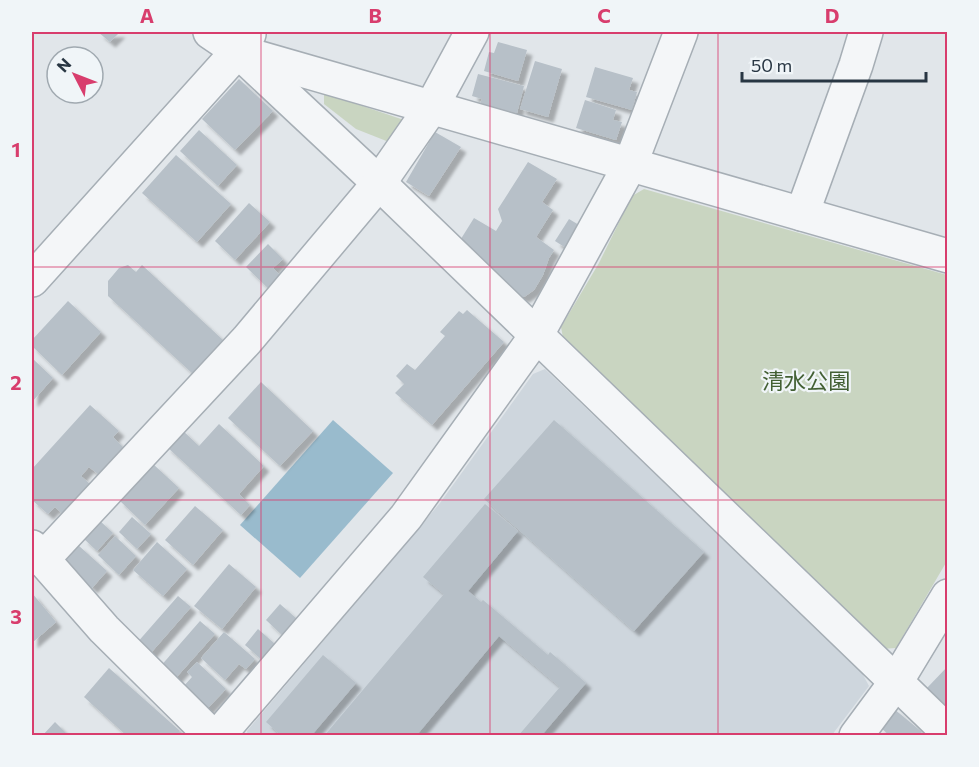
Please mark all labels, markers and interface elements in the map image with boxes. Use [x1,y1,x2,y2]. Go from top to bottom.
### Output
text: A [140,3,154,27]
text: B [368,3,382,27]
text: C [597,3,611,27]
text: D [825,3,839,27]
north arrow [45,45,105,105]
scale bar [742,45,926,83]
text: N [52,54,75,75]
text: 50 m [751,54,792,76]
text: 1 [11,137,21,161]
park label: 清水公園 [762,367,850,394]
text: 2 [10,370,22,394]
text: 3 [10,604,22,628]

